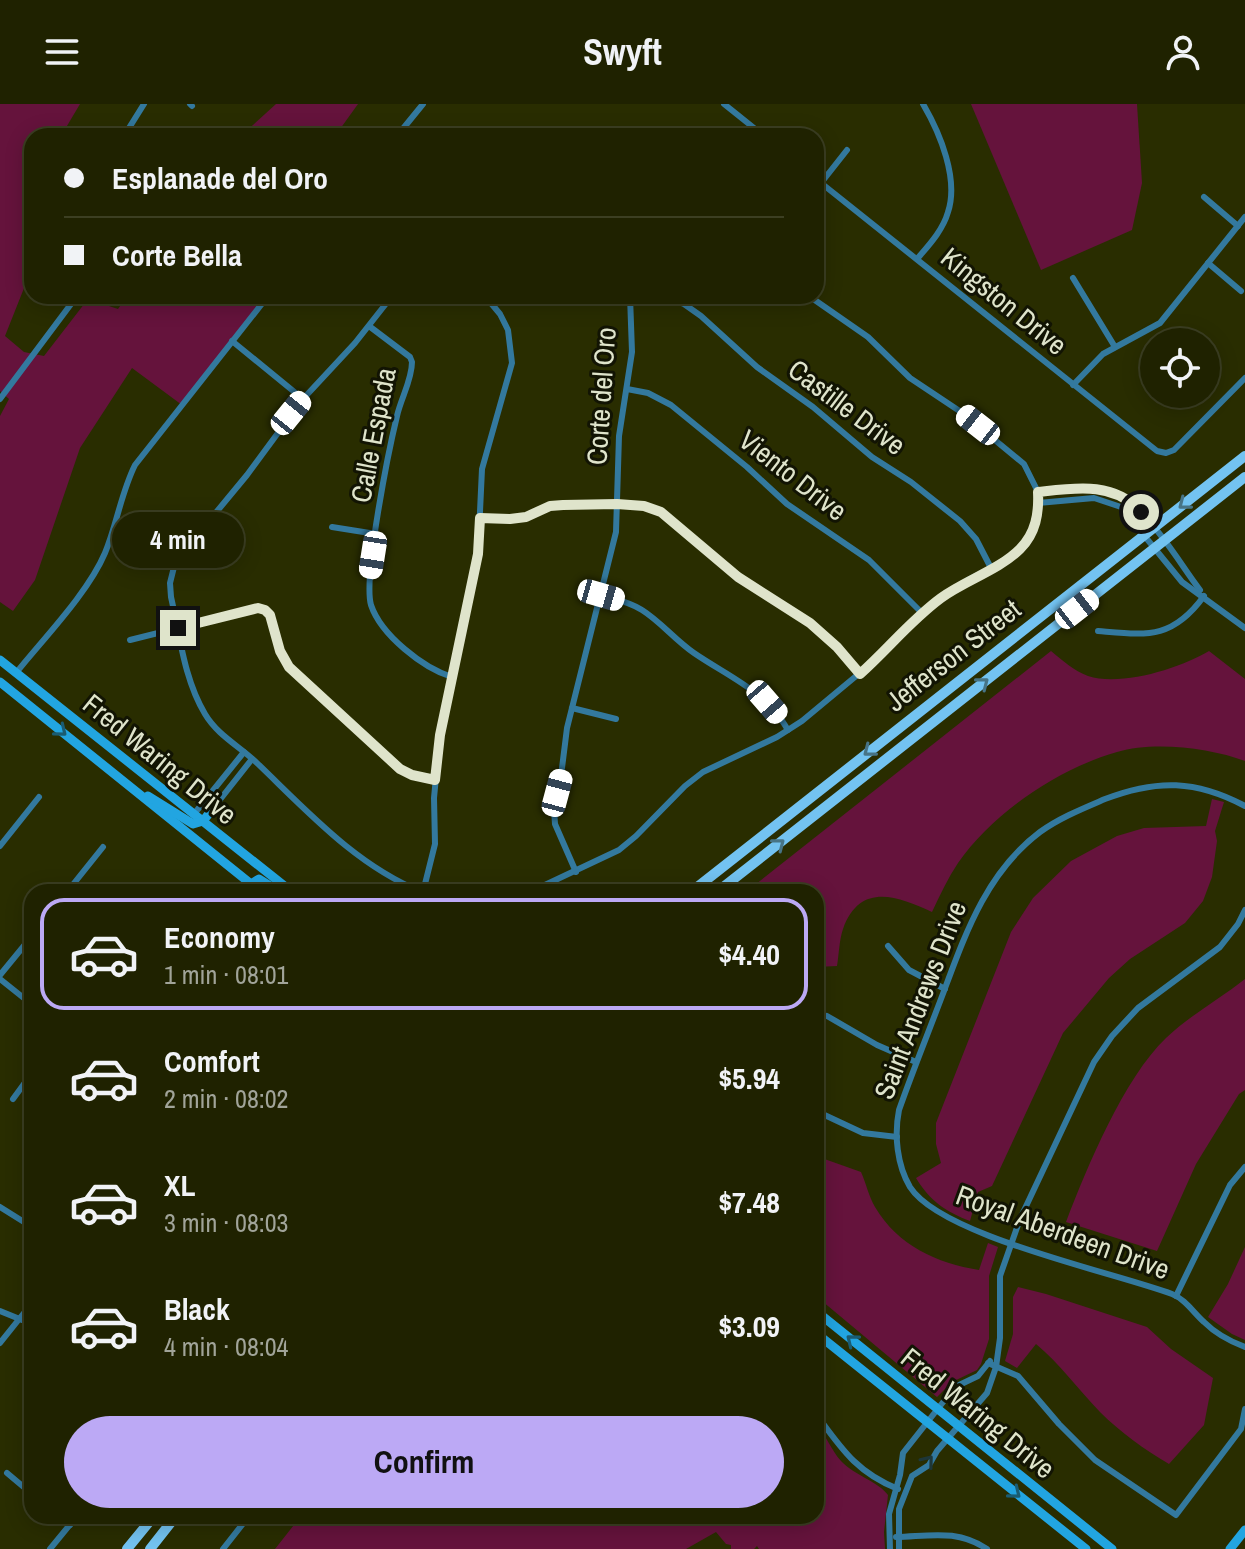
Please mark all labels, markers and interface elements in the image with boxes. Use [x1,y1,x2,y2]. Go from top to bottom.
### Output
text: Swyft [583,28,662,76]
icon: menu [40,30,84,74]
icon: person [1161,30,1205,74]
text: Esplanade del Oro [112,158,328,198]
text: Corte Bella [112,235,242,275]
street label: Kingston Drive [933,238,1075,364]
street label: Corte del Oro [577,326,625,466]
map controls [1140,328,1220,408]
button: locate [1140,328,1220,408]
street label: Castille Drive [781,350,913,464]
street label: Calle Espada [341,364,405,506]
car [267,387,315,439]
car [952,401,1004,449]
street label: Viento Drive [731,421,855,529]
route start [1123,494,1159,530]
one-way arrow [1179,494,1193,509]
callout: 4 min [112,512,244,568]
text: 4 min [150,522,206,557]
car [357,529,389,581]
car [575,577,627,613]
car [1051,585,1103,633]
street label: Jefferson Street [878,590,1028,720]
route end [160,610,196,646]
car [742,676,792,728]
one-way arrow [974,678,988,693]
street label: Fred Waring Drive [75,685,245,833]
one-way arrow [52,721,66,736]
one-way arrow [863,742,878,756]
car [539,767,575,819]
one-way arrow [770,839,784,854]
street label: Saint Andrews Drive [865,895,975,1105]
text: Economy [164,917,275,957]
icon: car [68,918,140,990]
text: $4.40 [718,934,780,974]
text: 1 min · 08:01 [164,957,288,992]
text: Comfort [164,1041,260,1081]
icon: car [68,1042,140,1114]
text: $5.94 [718,1058,780,1098]
text: 2 min · 08:02 [164,1081,288,1116]
text: XL [164,1165,195,1205]
icon: car [68,1166,140,1238]
street label: Royal Aberdeen Drive [951,1176,1175,1288]
text: $7.48 [718,1182,780,1222]
text: 3 min · 08:03 [164,1205,288,1240]
text: Black [164,1289,230,1329]
icon: car [68,1290,140,1362]
text: $3.09 [718,1306,780,1346]
text: 4 min · 08:04 [164,1329,288,1364]
one-way arrow [847,1335,861,1350]
street label: Fred Waring Drive [893,1339,1063,1487]
button: Confirm [64,1416,784,1508]
one-way arrow [918,1456,933,1471]
one-way arrow [1006,1483,1021,1497]

